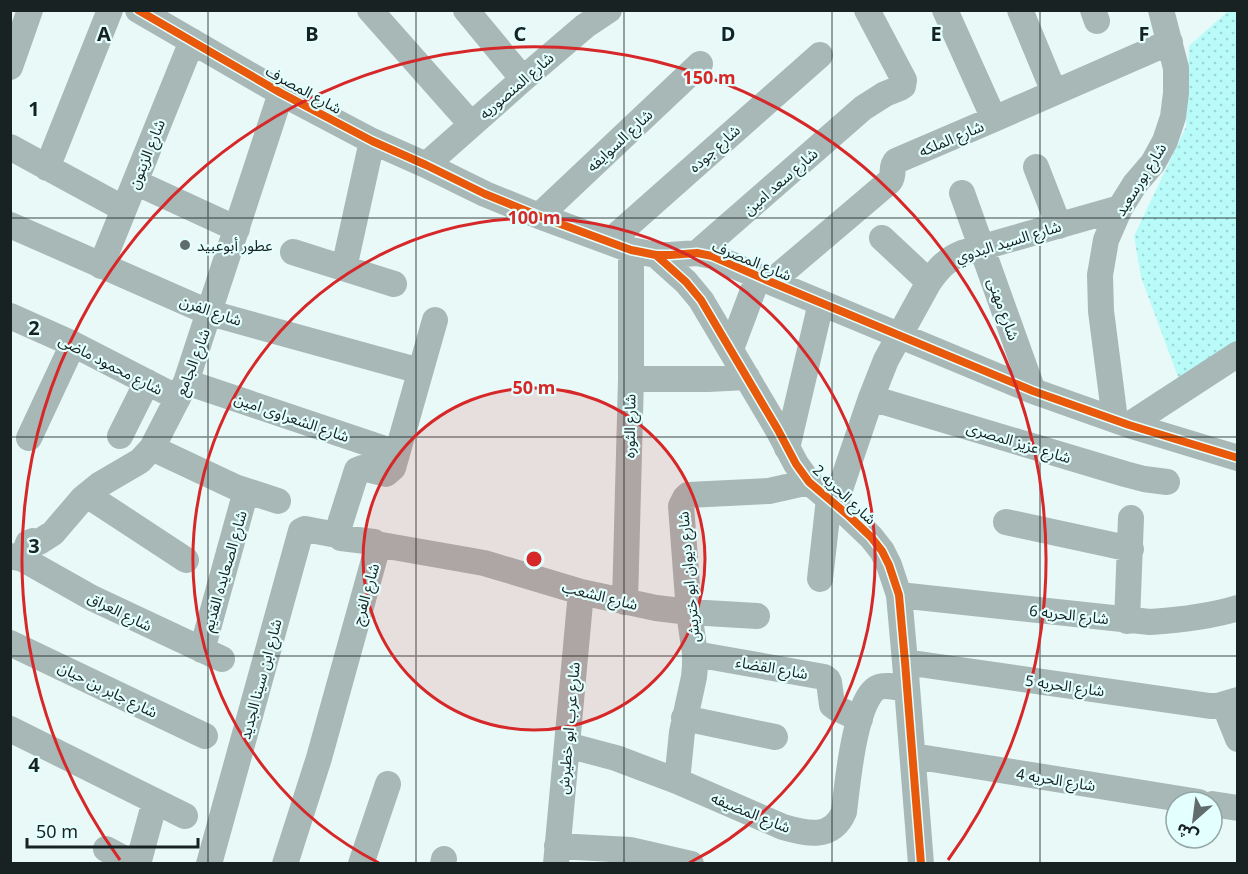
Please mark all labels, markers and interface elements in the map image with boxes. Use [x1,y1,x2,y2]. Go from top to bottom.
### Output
text: A [97,20,111,47]
text: B [305,20,319,47]
text: C [514,20,527,47]
text: D [721,20,735,47]
text: E [930,20,942,47]
text: F [1139,20,1149,47]
street label: شارع المنصوريه [475,47,560,125]
street label: شارع المصرف [261,60,346,121]
text: 150 m [682,65,736,89]
text: 1 [28,95,40,122]
street label: شارع السوايفه [582,104,658,178]
street label: شارع الملكه [915,115,988,163]
street label: شارع الزيتون [123,116,172,193]
street label: شارع جوده [684,120,746,178]
street label: شارع بورسعيد [1110,139,1173,221]
street label: شارع سعد امين [738,143,824,221]
text: 100 m [507,205,561,229]
street label: شارع السيد البدوي [953,215,1064,269]
place label: عطور أبوعبيد [197,235,273,255]
street label: شارع المصرف [708,235,795,288]
marker: عطور أبوعبيد [178,238,192,252]
street label: شارع مهنى [981,275,1025,344]
street label: شارع الفرن [176,290,245,333]
text: 2 [28,314,40,341]
street label: شارع الجامع [170,325,217,400]
street label: شارع محمود ماضى [54,329,167,402]
text: 50 m [513,375,555,399]
street label: شارع الشعراوى امين [231,388,352,449]
street label: شارع الثوره [618,393,643,458]
street label: شارع عزيز المصرى [963,417,1074,470]
street label: شارع الحريه 2 [807,459,881,531]
street label: شارع الصعايده القديم [197,508,254,635]
street label: شارع ديوان ابو ختريش [672,510,707,643]
text: 3 [28,532,40,559]
centre of rings [524,549,544,569]
street label: شارع الفرج [347,560,386,628]
street label: شارع الشعب [559,576,640,617]
street label: شارع العراق [83,587,156,638]
street label: شارع الحريه 6 [1028,600,1110,631]
street label: شارع ابن سينا الجديد [234,616,289,742]
street label: شارع القضاء [734,651,810,686]
street label: شارع جابر بن حيان [54,656,161,724]
street label: شارع عرب ابو خطيرش [552,661,587,795]
street label: شارع الحريه 5 [1024,670,1106,703]
text: 4 [28,751,40,778]
street label: شارع الحريه 4 [1014,763,1097,798]
street label: شارع المضيفه [707,787,794,840]
north arrow [1164,790,1224,850]
scale bar [27,811,198,849]
text: ش [1172,818,1202,848]
text: 50 m [36,819,78,843]

